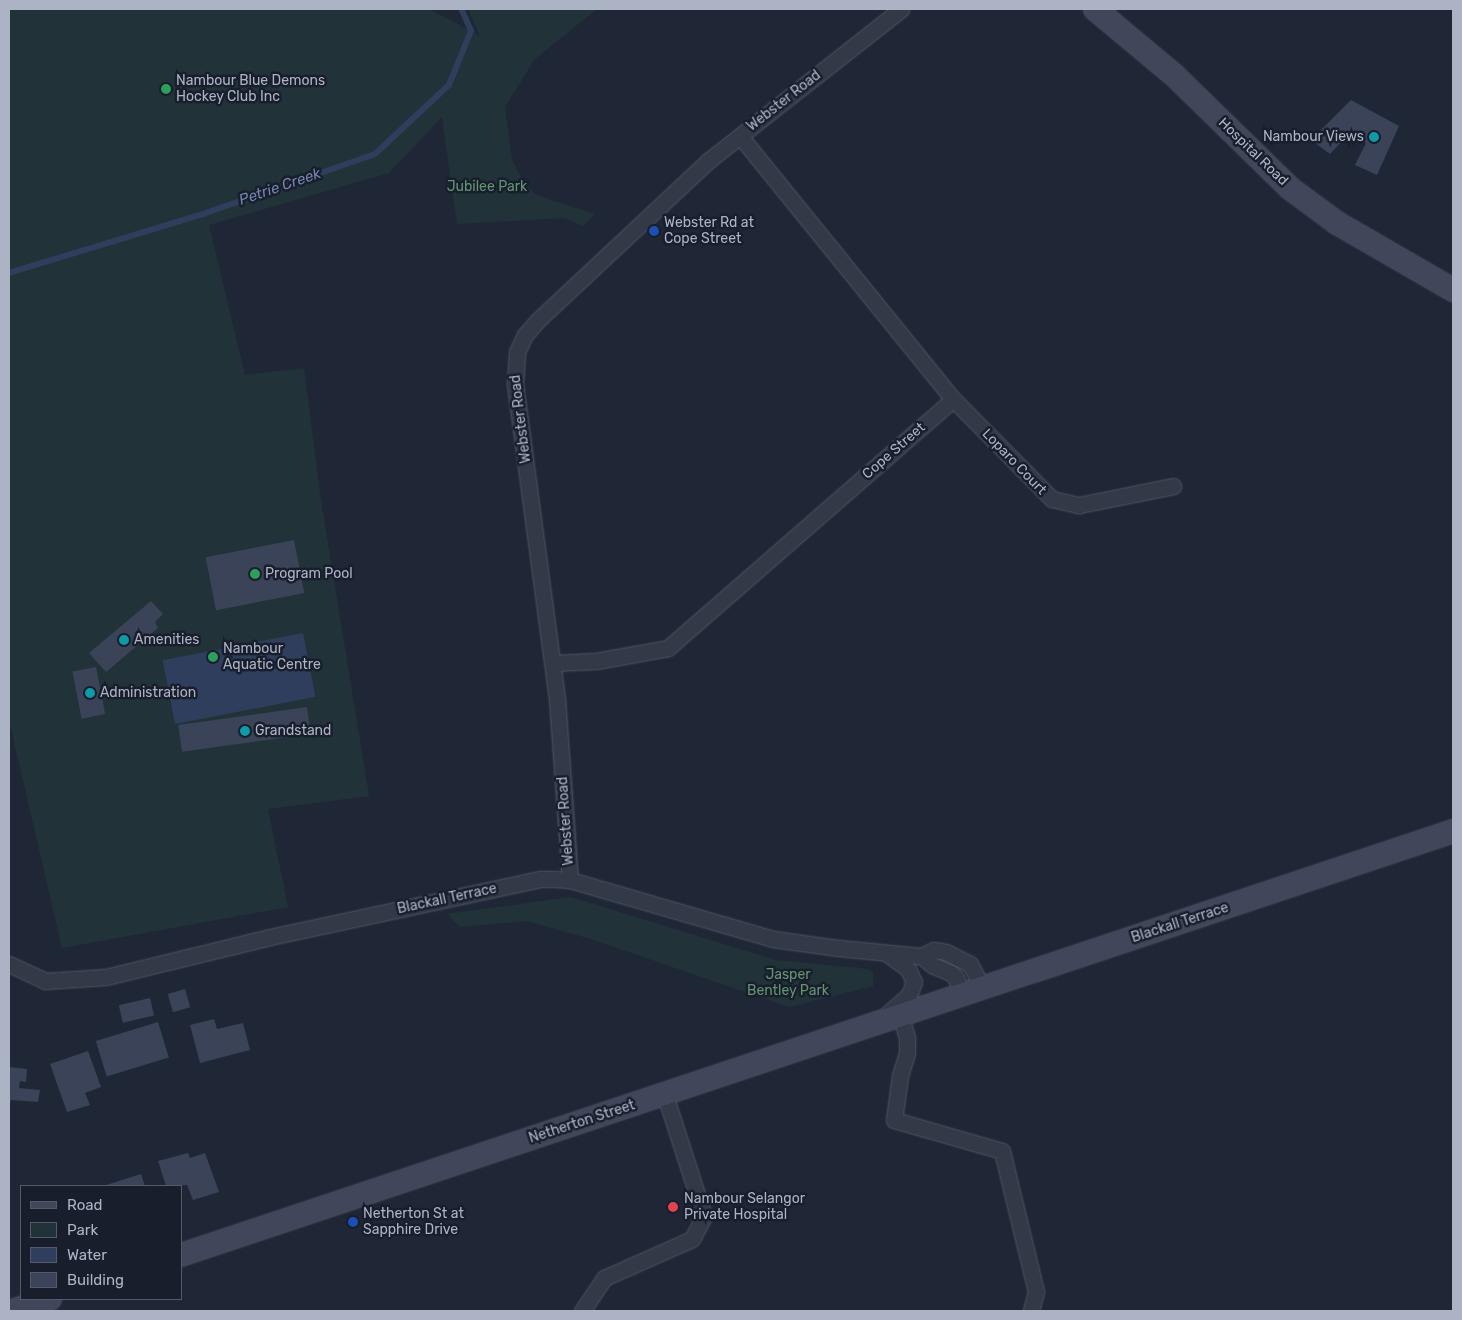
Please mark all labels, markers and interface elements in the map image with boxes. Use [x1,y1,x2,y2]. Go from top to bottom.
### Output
street label: Webster Road [744,67,824,135]
place label: Nambour Blue Demons Hockey Club Inc [176,73,325,105]
marker: Nambour Blue Demons Hockey Club Inc [160,83,172,95]
street label: Hospital Road [1215,115,1291,189]
place label: Nambour Views [1262,129,1364,145]
marker: Nambour Views [1368,131,1380,143]
water label: Petrie Creek [237,165,323,209]
park label: Jubilee Park [447,179,527,195]
place label: Webster Rd at Cope Street [664,215,754,248]
marker: Webster Rd at Cope Street [648,225,660,237]
street label: Webster Road [507,374,535,464]
street label: Cope Street [859,419,929,483]
street label: Loparo Court [978,426,1050,498]
place label: Program Pool [265,566,353,582]
marker: Program Pool [249,568,261,580]
place label: Amenities [134,632,199,648]
marker: Amenities [118,634,130,646]
place label: Nambour Aquatic Centre [223,641,321,674]
marker: Nambour Aquatic Centre [207,651,219,663]
place label: Administration [100,685,196,701]
marker: Administration [84,687,96,699]
place label: Grandstand [255,723,331,739]
marker: Grandstand [239,725,251,737]
street label: Webster Road [555,776,577,866]
street label: Blackall Terrace [396,880,498,918]
street label: Blackall Terrace [1129,899,1231,947]
park label: Jasper Bentley Park [747,967,829,1000]
street label: Netherton Street [527,1097,637,1147]
legend [20,1185,182,1300]
place label: Nambour Selangor Private Hospital [684,1191,805,1224]
text: Road [67,1196,103,1214]
marker: Nambour Selangor Private Hospital [666,1200,680,1214]
place label: Netherton St at Sapphire Drive [363,1206,464,1238]
marker: Netherton St at Sapphire Drive [347,1216,359,1228]
text: Park [67,1221,98,1239]
text: Water [67,1246,107,1264]
text: Building [67,1271,124,1289]

